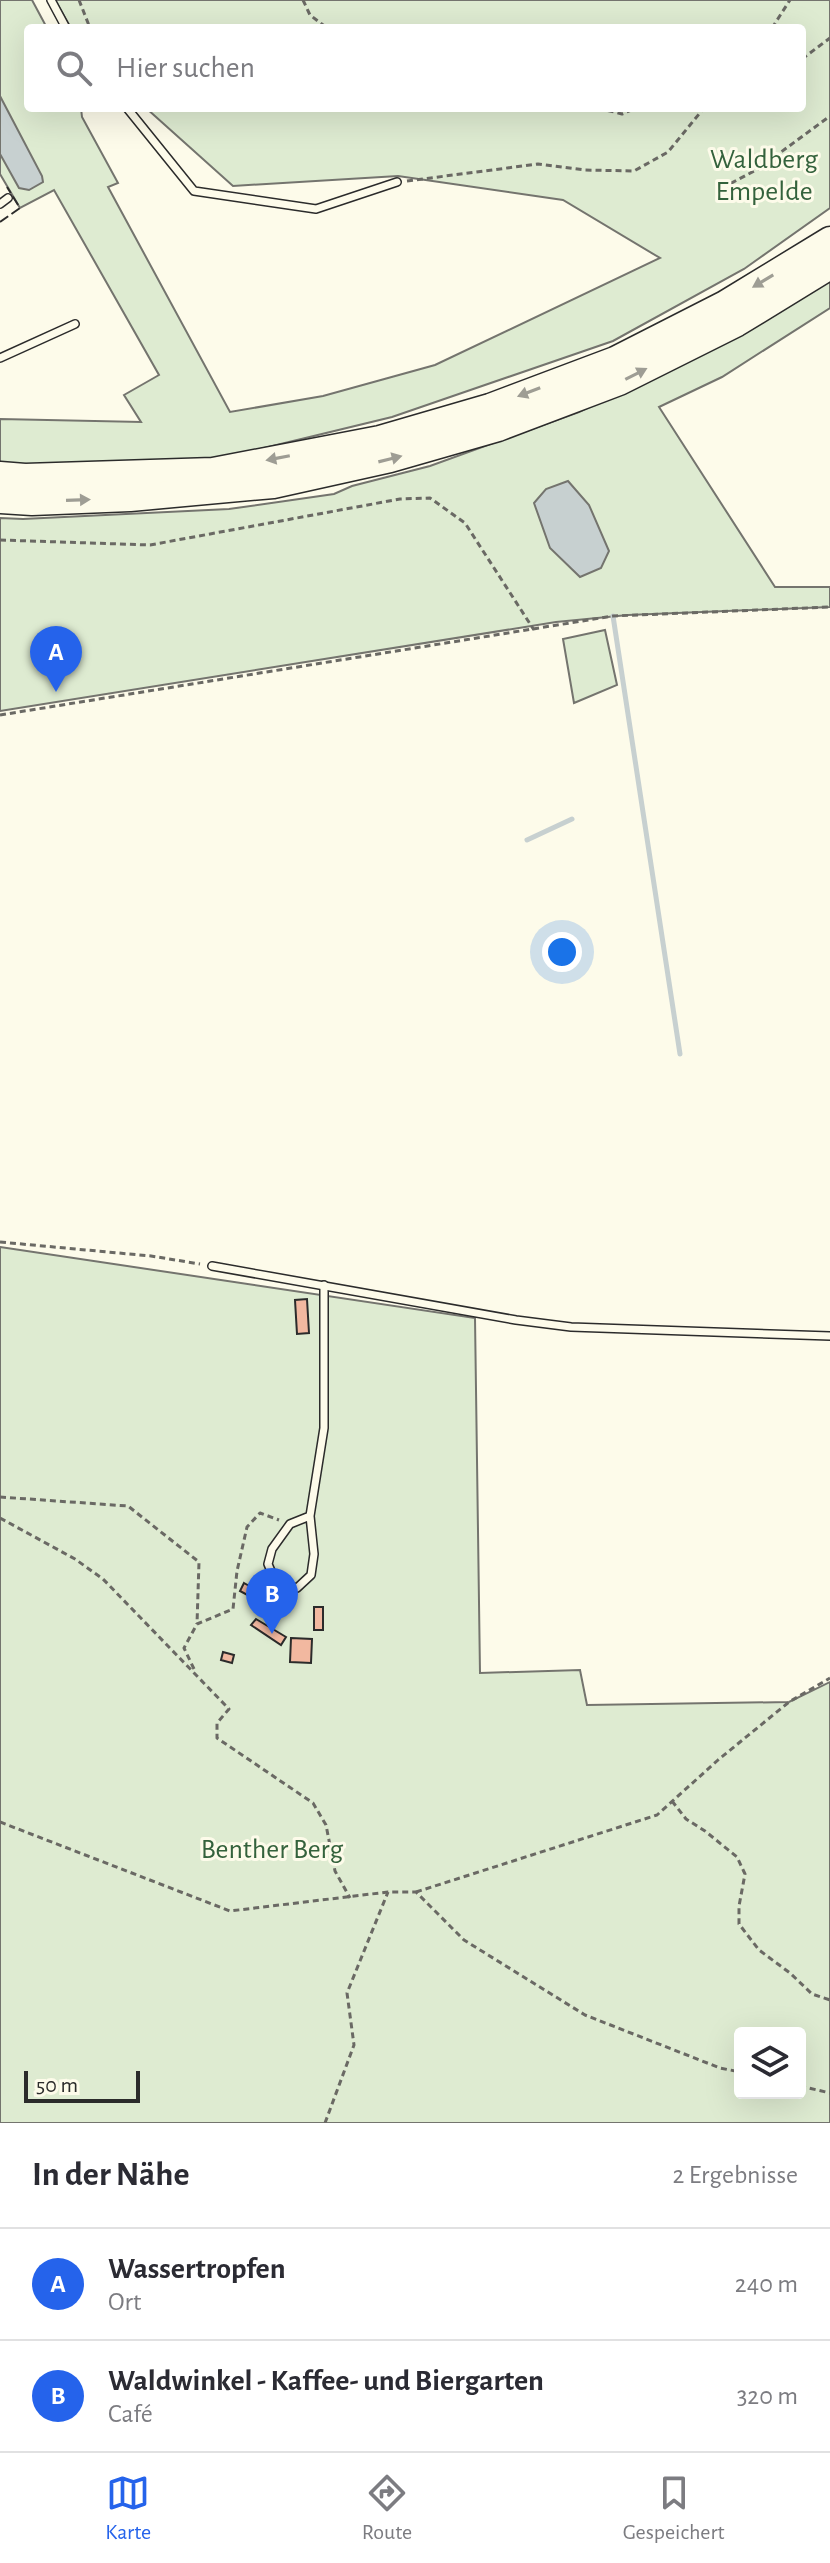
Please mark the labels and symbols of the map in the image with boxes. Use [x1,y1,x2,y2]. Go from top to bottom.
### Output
park label: Waldberg Empelde [710,146,818,206]
one-way arrow [752,274,774,288]
one-way arrow [624,367,647,381]
one-way arrow [517,386,541,399]
one-way arrow [378,452,403,464]
one-way arrow [265,453,290,465]
one-way arrow [66,494,91,507]
pin: A [30,626,82,692]
your location [542,932,582,972]
pin: B [246,1568,298,1634]
park label: Benther Berg [201,1836,344,1864]
scale bar [24,2067,140,2103]

